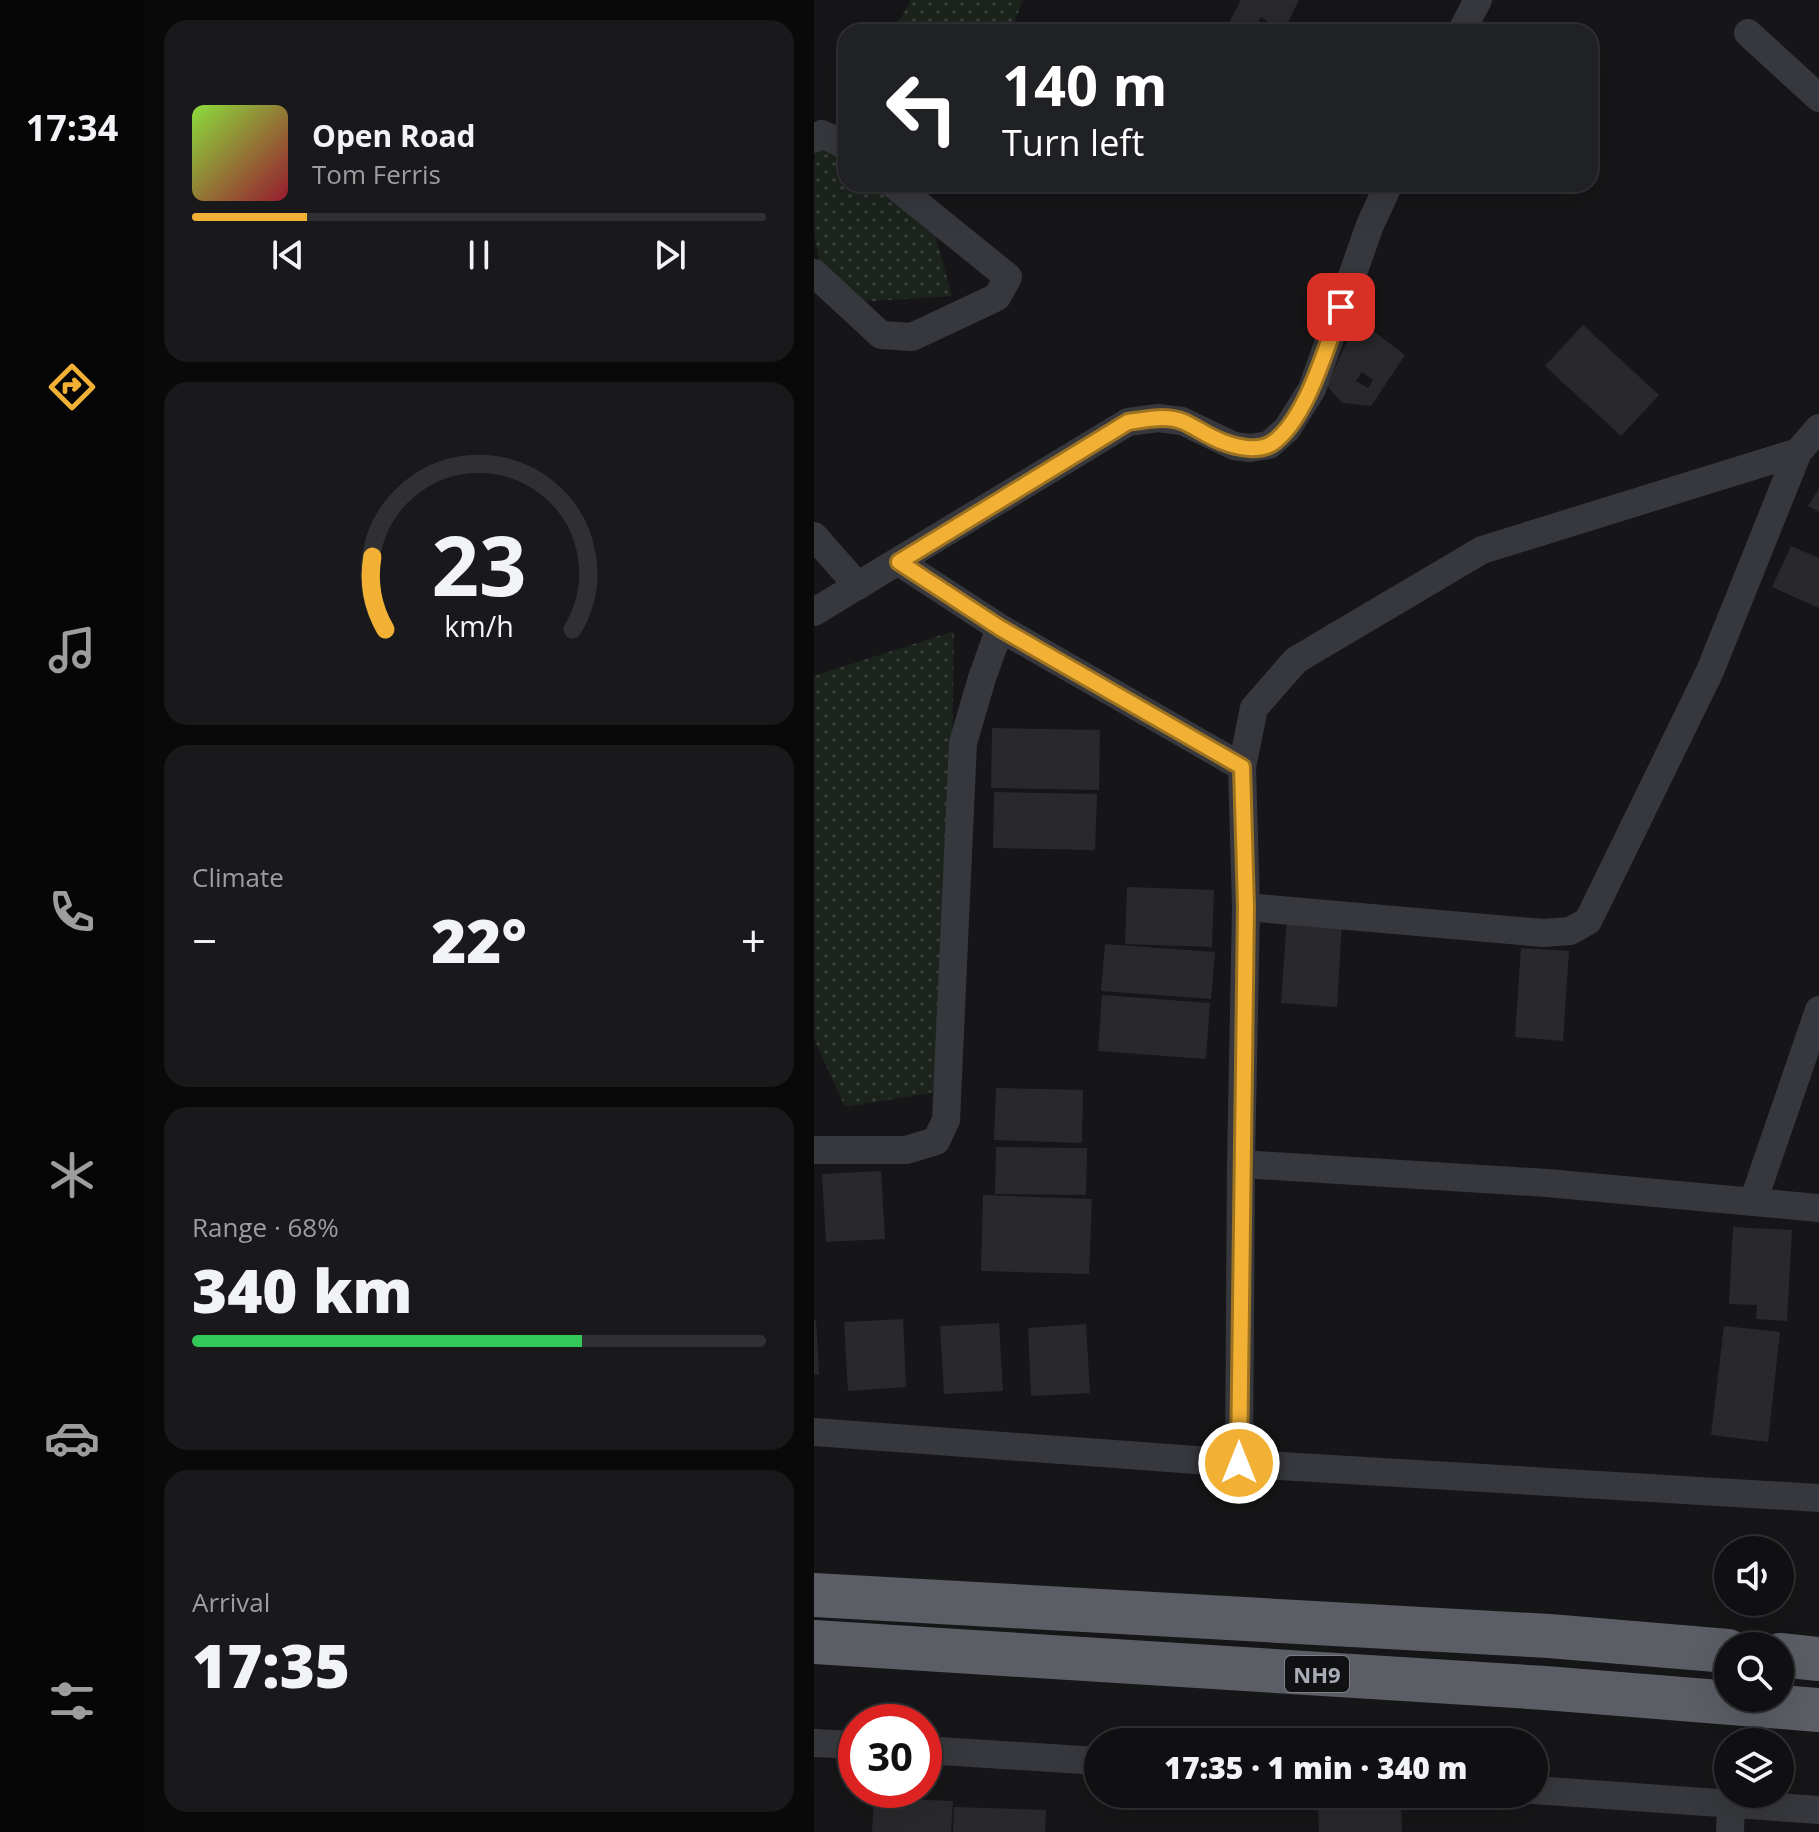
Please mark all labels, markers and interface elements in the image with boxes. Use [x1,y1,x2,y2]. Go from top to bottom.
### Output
text: 140 m [1002,46,1168,122]
icon: left [870,56,974,160]
text: 17:34 [26,103,118,152]
text: Open Road [312,115,476,156]
text: Turn left [1002,118,1144,167]
text: Tom Ferris [312,156,441,192]
icon: previous [266,233,310,277]
icon: pause [457,233,501,277]
icon: next [648,233,692,277]
pin [1307,273,1375,341]
icon: arrive [1319,285,1363,329]
icon: directions [44,359,100,415]
text: 23 [431,506,527,619]
text: km/h [444,606,514,645]
icon: music [44,622,100,678]
text: Climate [192,859,284,895]
icon: phone [44,884,100,940]
text: 22° [431,899,527,981]
text: − [192,910,217,970]
text: + [741,910,766,970]
icon: climate [44,1147,100,1203]
text: Range · 68% [192,1209,339,1245]
text: 340 km [192,1249,413,1331]
icon: car [44,1410,100,1466]
position arrow [1197,1421,1281,1505]
map controls [1714,1536,1794,1808]
button: sound [1714,1536,1794,1616]
text: Arrival [192,1584,270,1620]
text: 17:35 [192,1624,350,1706]
button: search [1714,1632,1794,1712]
road number: NH9 [1285,1656,1349,1692]
icon: filters [44,1673,100,1729]
speed limit sign: 30 [838,1704,942,1808]
button: layers [1714,1728,1794,1808]
text: 17:35 · 1 min · 340 m [1164,1747,1468,1788]

